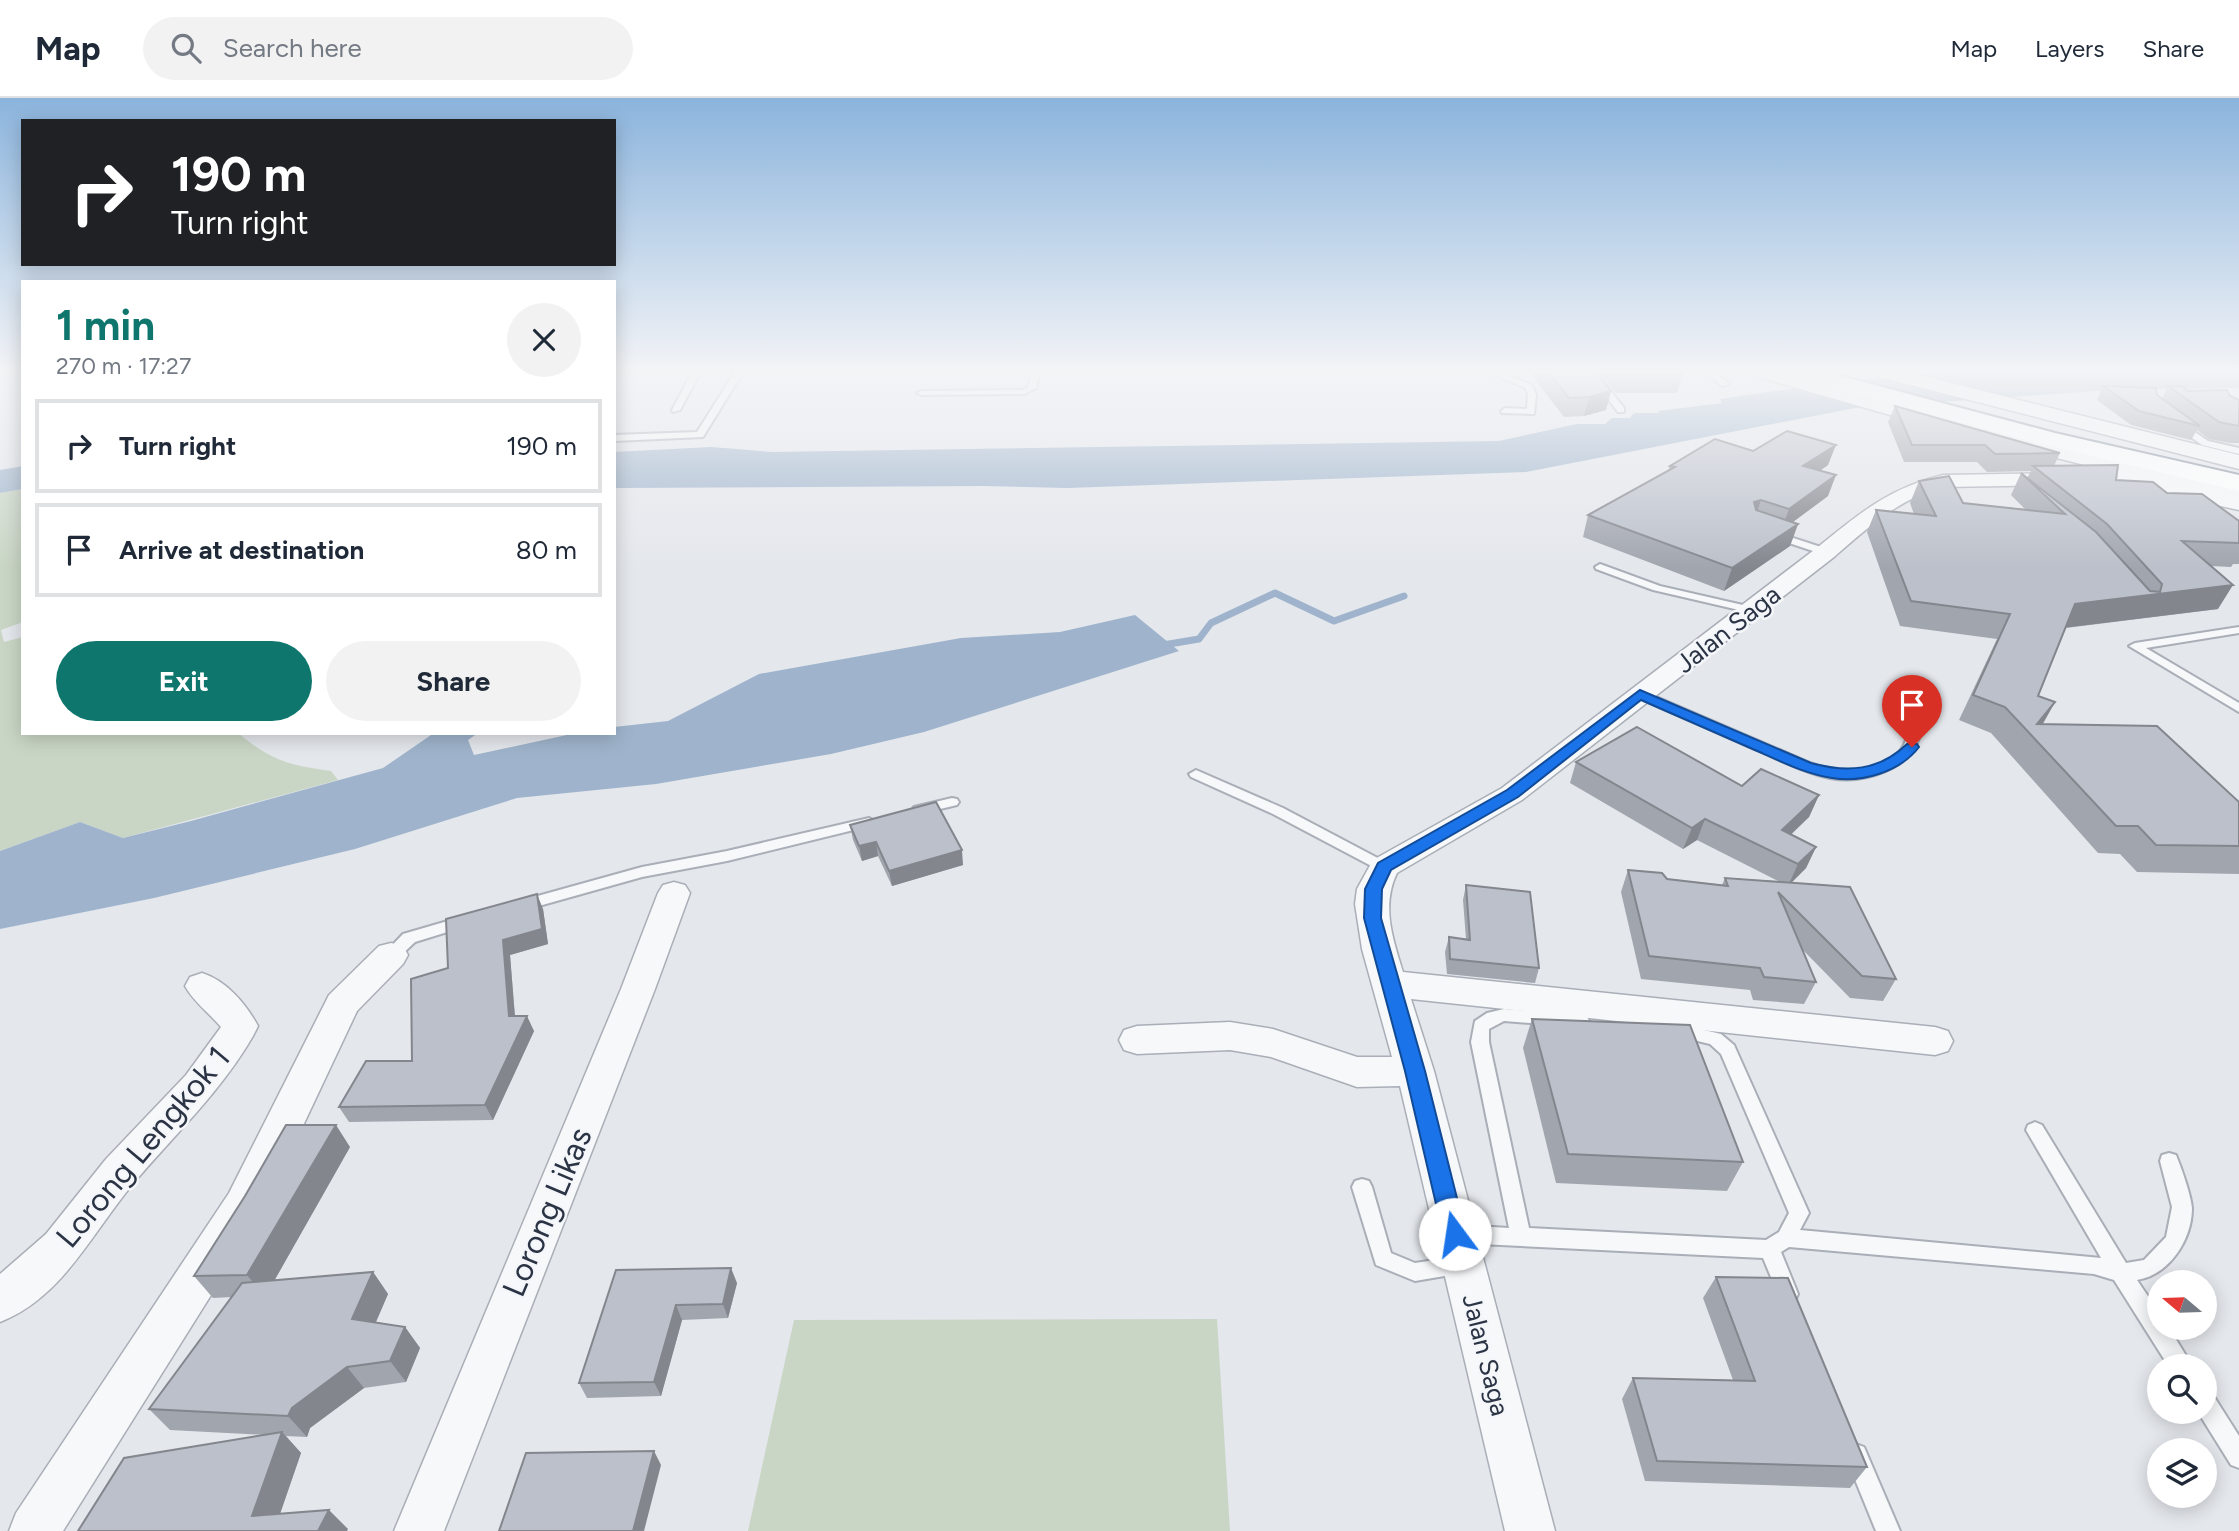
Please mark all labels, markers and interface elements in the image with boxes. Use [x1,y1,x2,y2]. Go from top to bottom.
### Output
search box [143,17,633,80]
text: Map [35,29,101,68]
icon: search [167,29,205,67]
text: Search here [223,32,362,64]
text: Map [1950,34,1997,63]
text: Layers [2035,34,2104,63]
text: Share [2142,34,2204,63]
text: 190 m [171,144,306,203]
icon: right [56,147,147,238]
text: Turn right [171,204,309,242]
text: 1 min [56,300,155,351]
button: close [507,303,581,377]
text: 270 m · 17:27 [56,352,191,380]
icon: right [60,427,98,465]
text: Turn right [119,430,236,462]
text: 190 m [506,430,577,462]
icon: arrive [60,531,98,569]
text: Arrive at destination [119,534,364,566]
text: 80 m [516,534,577,566]
street label: Jalan Saga [1669,578,1787,680]
button: Exit [56,641,312,721]
button: Share [326,641,581,721]
pin [1882,675,1942,747]
icon: arrive [1893,686,1931,724]
street label: Lorong Lengkok 1 [48,1039,238,1255]
street label: Lorong Likas [494,1122,600,1302]
position arrow [1418,1197,1492,1271]
north arrow [2147,1270,2217,1340]
map controls [2147,1270,2217,1508]
street label: Jalan Saga [1455,1291,1517,1419]
button: search [2147,1354,2217,1424]
button: layers [2147,1438,2217,1508]

